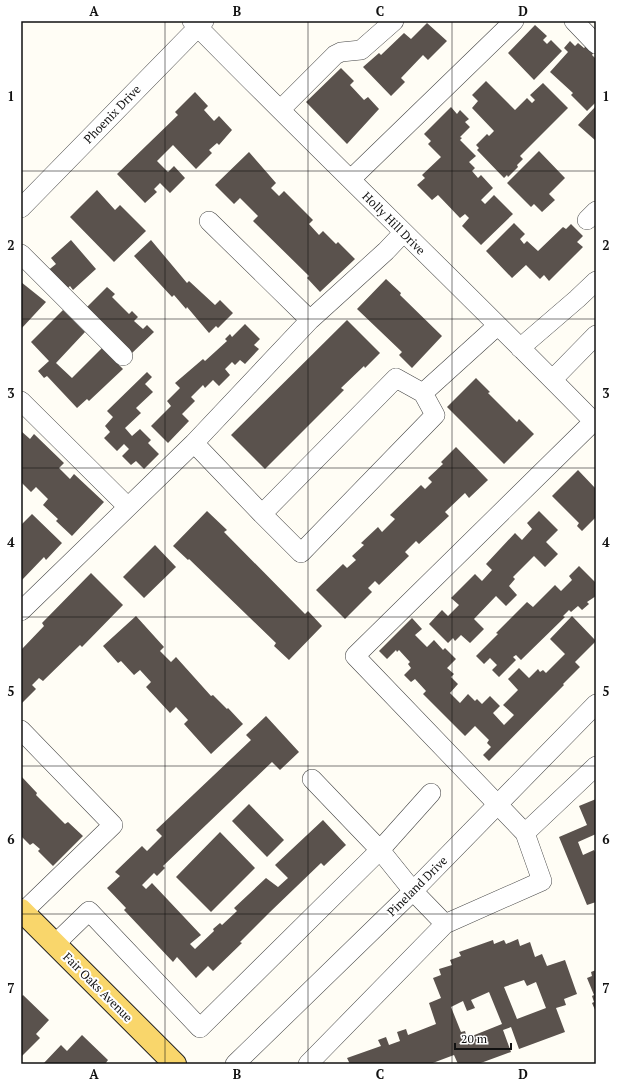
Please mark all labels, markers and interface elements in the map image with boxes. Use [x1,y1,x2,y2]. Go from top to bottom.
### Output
text: A [89,2,99,20]
text: B [233,2,241,20]
text: C [376,2,384,20]
text: D [518,2,528,20]
street label: Phoenix Drive [80,82,144,146]
text: 1 [7,87,15,105]
text: 1 [602,87,610,105]
street label: Holly Hill Drive [359,188,429,258]
text: 2 [7,236,15,254]
text: 2 [602,236,610,254]
text: 3 [7,384,15,402]
text: 3 [602,384,610,402]
text: 4 [7,533,15,551]
text: 4 [602,533,610,551]
text: 5 [7,682,15,700]
text: 5 [602,682,610,700]
text: 6 [7,830,15,848]
text: 6 [602,830,610,848]
street label: Pineland Drive [384,853,450,919]
street label: Fair Oaks Avenue [60,949,136,1025]
text: 7 [7,979,15,997]
text: 7 [602,979,610,997]
scale bar [455,1025,511,1051]
text: 20 m [461,1031,488,1046]
text: A [89,1065,99,1083]
text: B [233,1065,241,1083]
text: C [376,1065,384,1083]
text: D [518,1065,528,1083]

